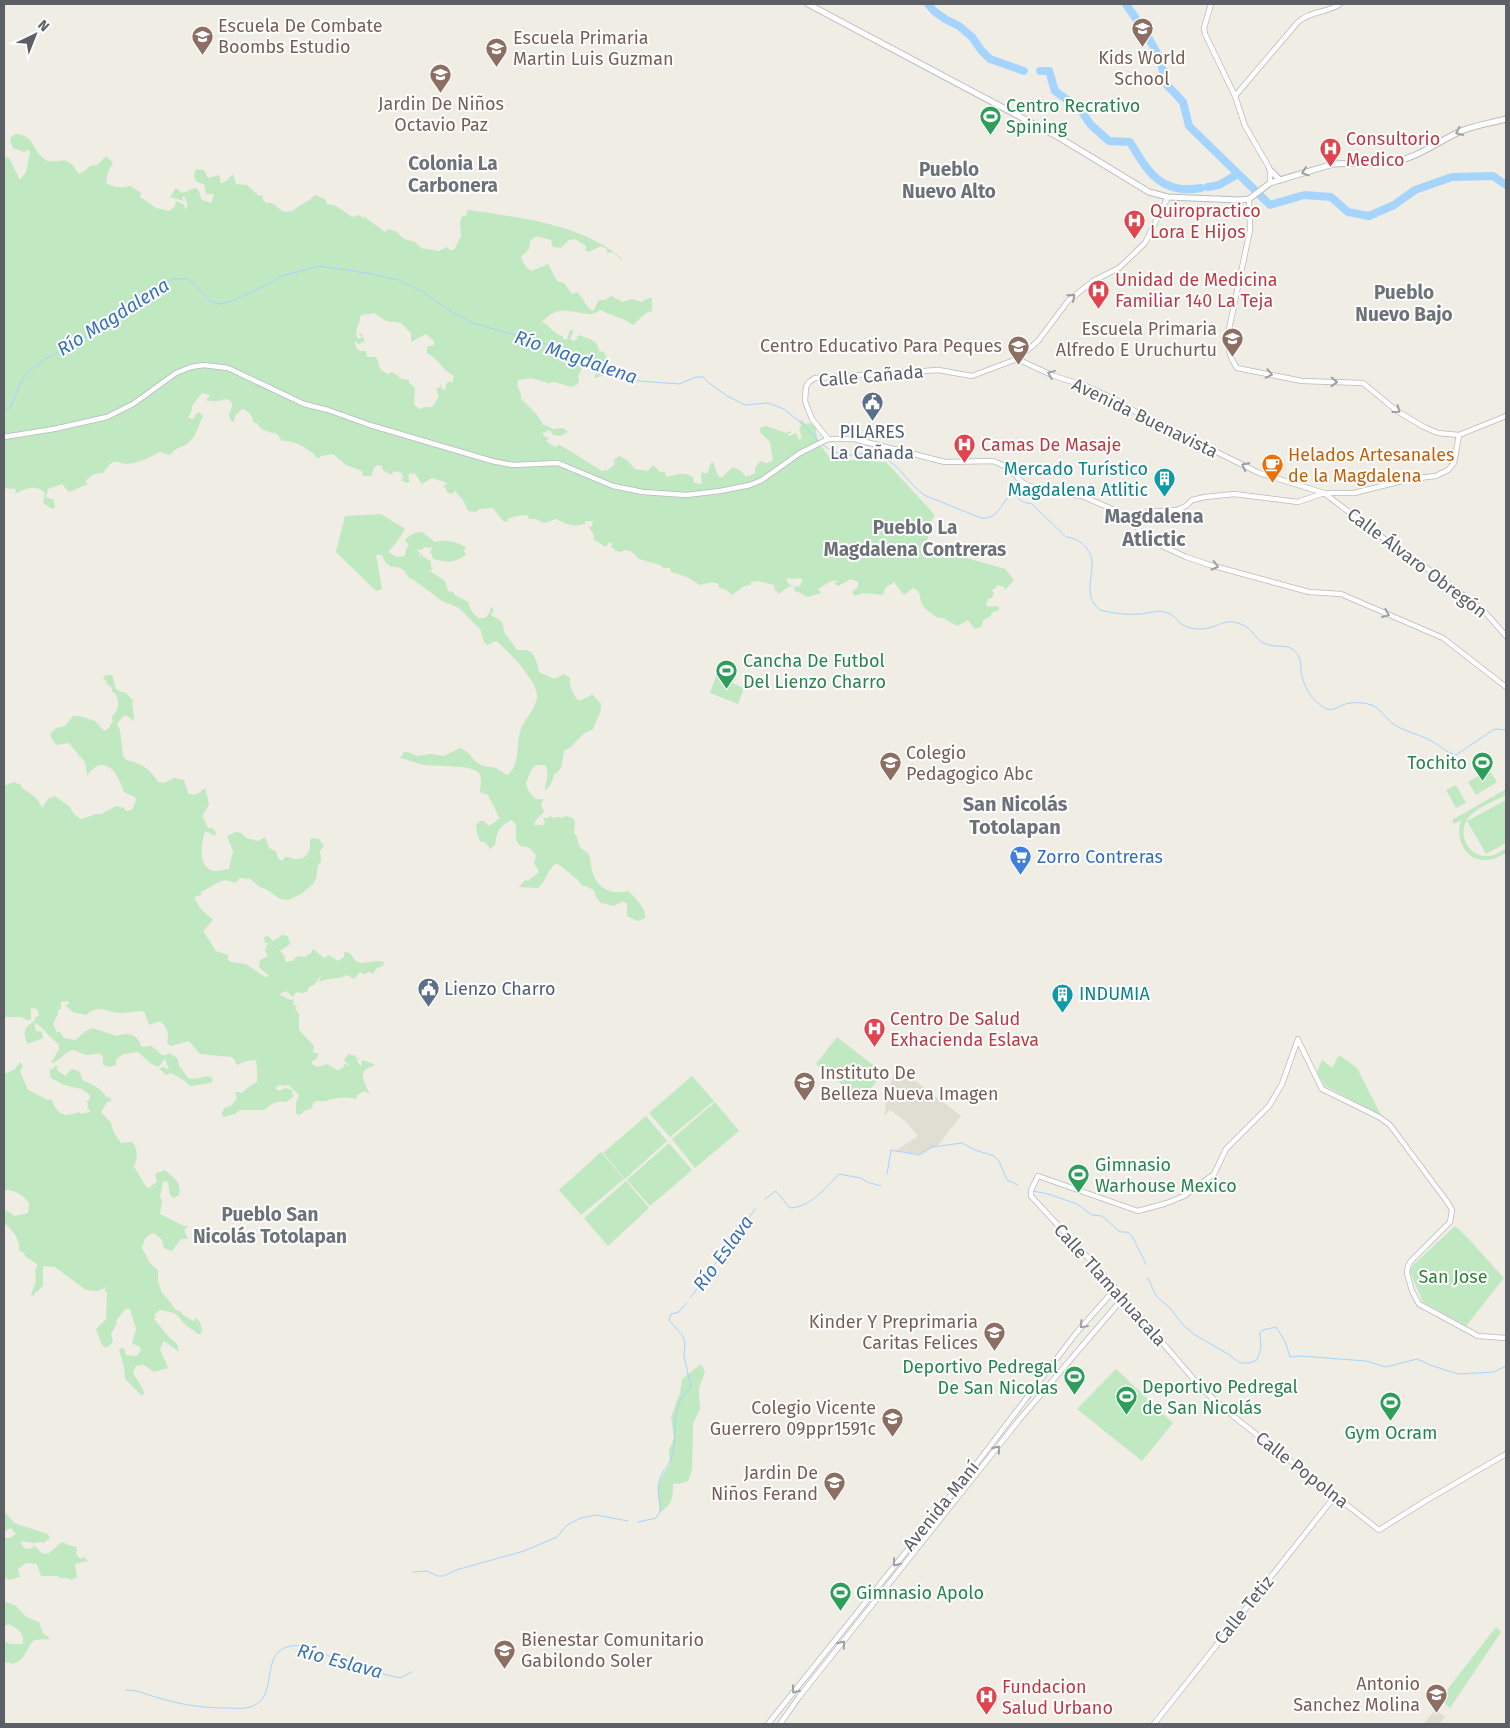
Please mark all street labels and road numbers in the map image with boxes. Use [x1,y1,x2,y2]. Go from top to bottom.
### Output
street label: Calle Cañada [818,360,924,392]
street label: Avenida Buenavista [1068,373,1222,463]
street label: Calle Álvaro Obregón [1343,502,1492,623]
street label: Calle Tlamahuacala [1049,1219,1171,1351]
street label: Calle Popolna [1251,1427,1353,1513]
street label: Avenida Maní [898,1457,984,1555]
street label: Calle Tetiz [1210,1571,1278,1649]

